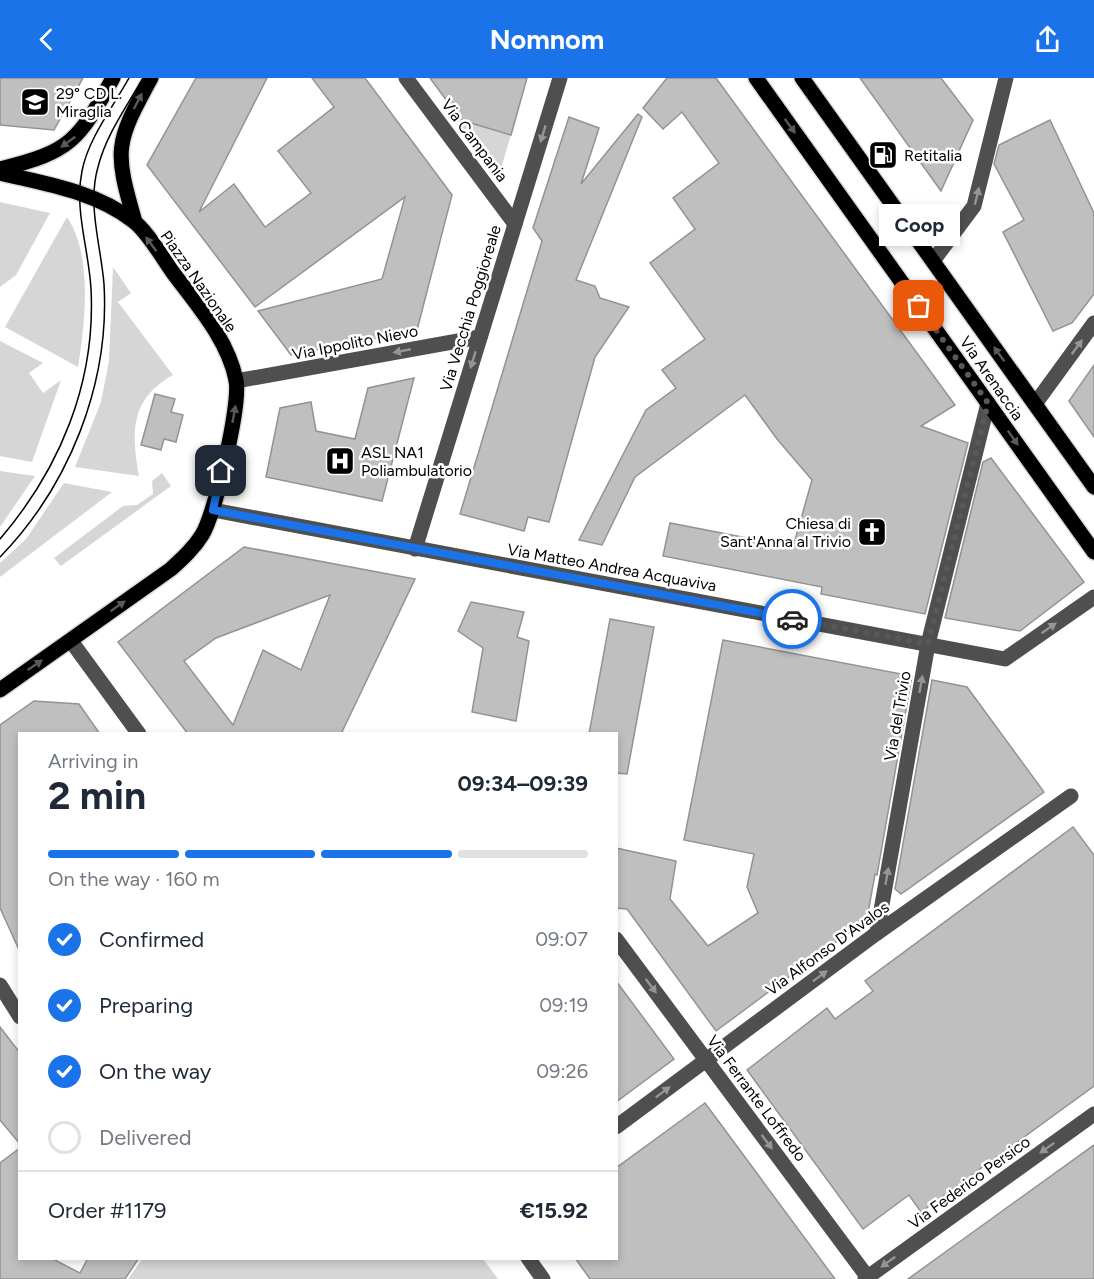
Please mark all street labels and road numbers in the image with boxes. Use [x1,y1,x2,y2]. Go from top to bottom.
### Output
street label: Via Campania [437,95,512,185]
street label: Via Vecchia Poggioreale [436,222,505,394]
street label: Piazza Nazionale [156,227,241,336]
street label: Via Ippolito Nievo [290,321,420,364]
street label: Via Arenaccia [956,333,1028,424]
street label: Via Matteo Andrea Acquaviva [506,540,718,595]
street label: Via del Trivio [880,670,915,763]
street label: Via Alfonso D'Avalos [762,897,893,999]
street label: Via Ferrante Loffredo [703,1031,810,1165]
street label: Via Federico Persico [905,1132,1034,1233]

